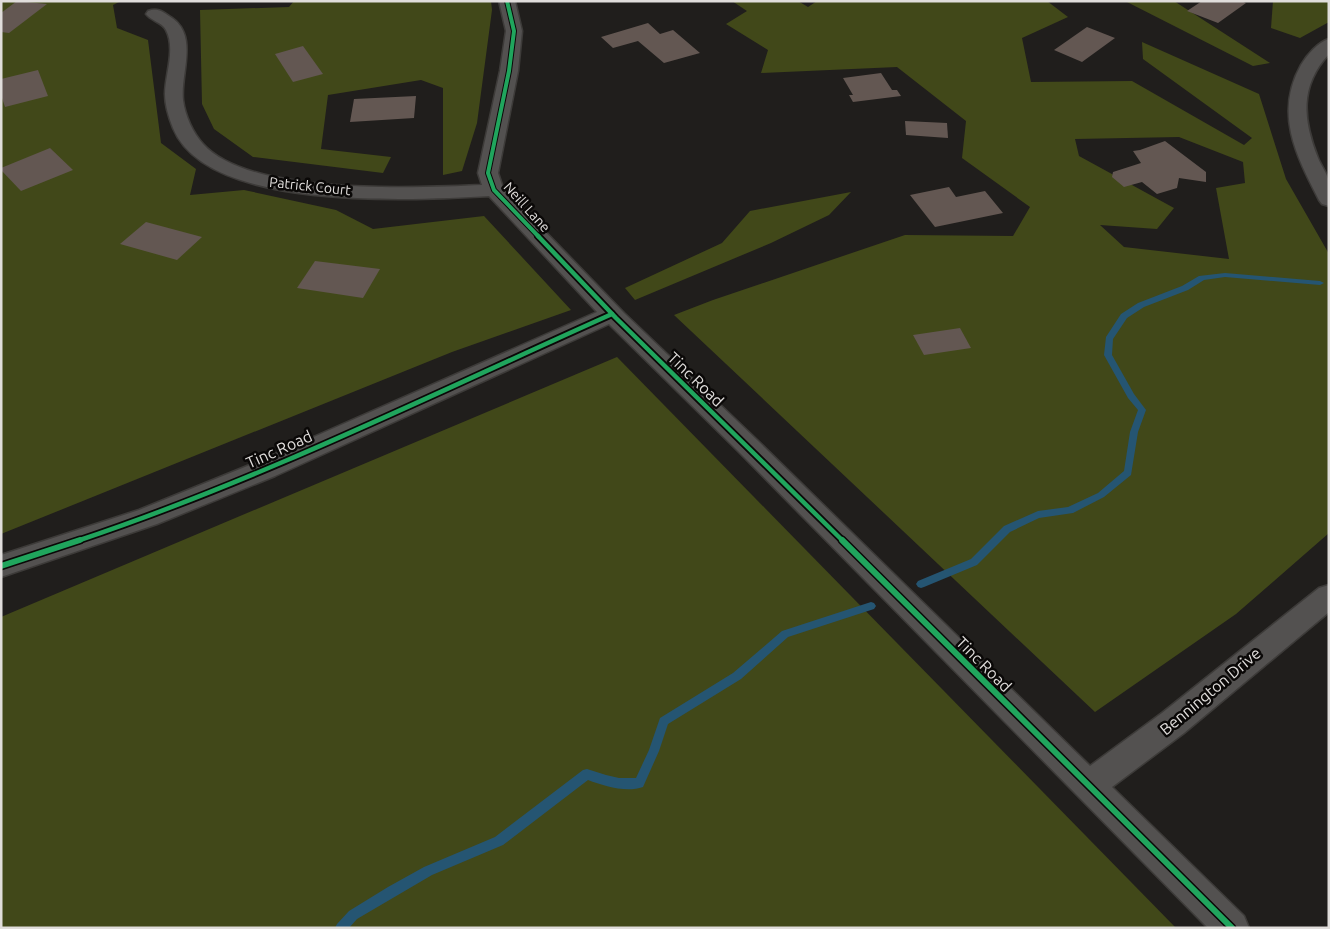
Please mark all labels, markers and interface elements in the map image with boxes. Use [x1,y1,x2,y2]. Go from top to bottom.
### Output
street label: Patrick Court [268,174,352,198]
street label: Neill Lane [500,179,554,235]
street label: Tinc Road [664,348,728,410]
street label: Tinc Road [243,426,315,472]
street label: Tinc Road [953,633,1015,695]
street label: Bennington Drive [1156,644,1264,738]

